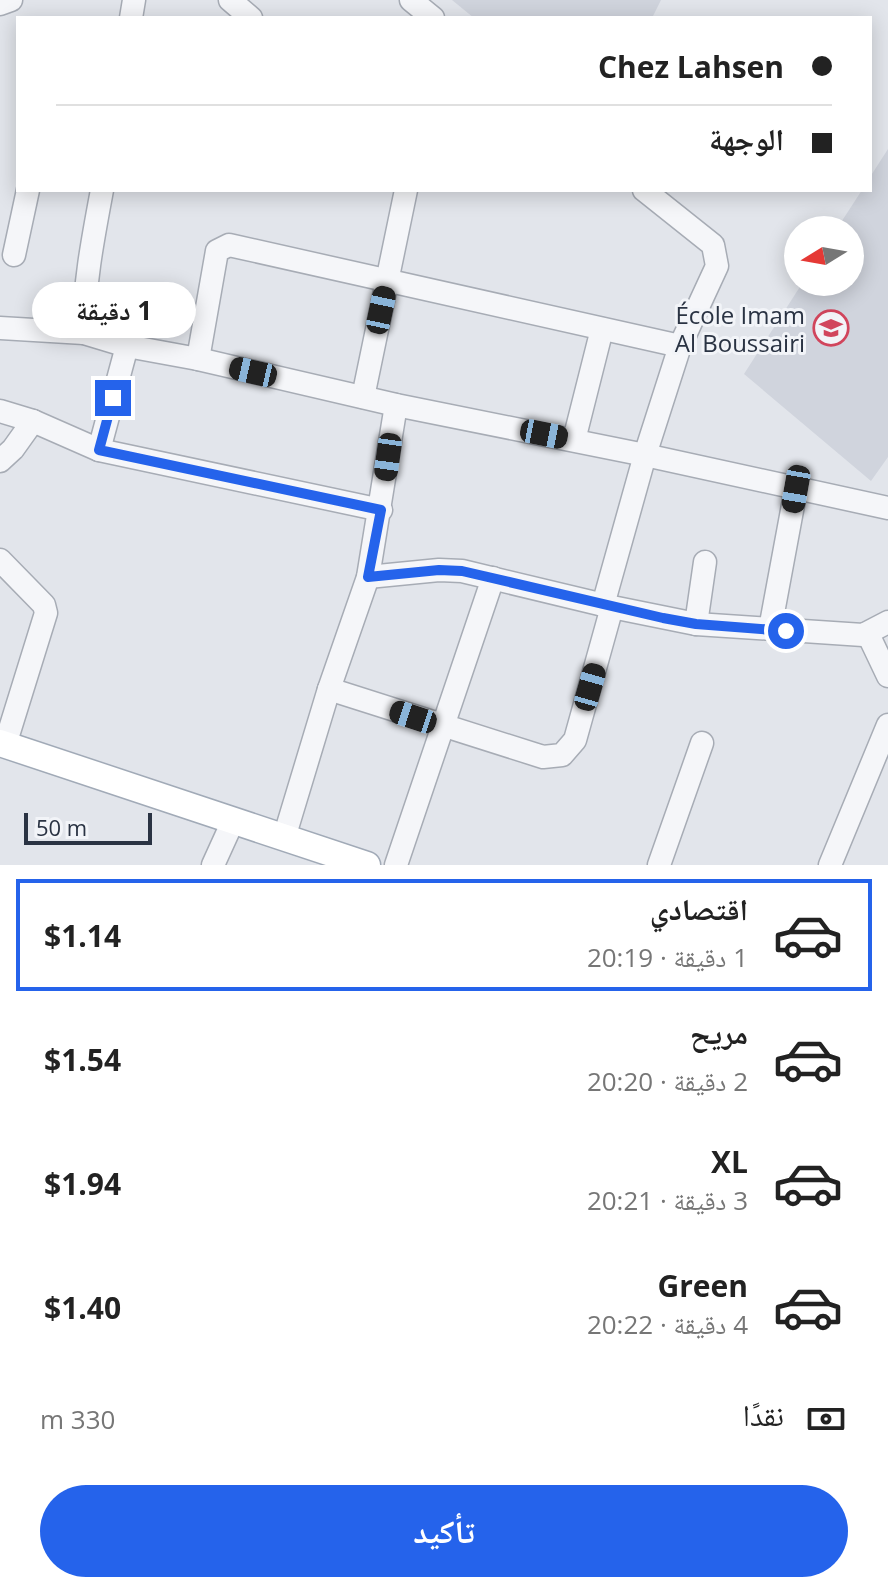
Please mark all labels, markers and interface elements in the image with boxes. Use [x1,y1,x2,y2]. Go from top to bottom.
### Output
text: Chez Lahsen [598,46,784,87]
text: الوجهة [709,118,784,159]
north arrow [784,216,864,296]
map controls [784,216,864,296]
callout: 1 دقيقة [31,282,195,338]
car [364,284,398,336]
text: 1 دقيقة [76,292,152,328]
place label: École Imam Al Boussairi [675,298,805,359]
school or university icon: École Imam Al Boussairi [812,309,850,347]
car [227,355,279,389]
route end [95,380,131,416]
car [518,418,570,450]
car [373,432,403,482]
car [780,463,812,515]
route start [768,613,804,649]
car [572,661,608,713]
car [386,698,440,736]
scale bar [24,809,152,845]
text: 50 m [36,812,87,842]
text: اقتصادي [650,888,748,929]
icon: car [772,899,844,971]
text: $1.14 [44,915,121,956]
text: 1 دقيقة · 20:19 [587,939,748,975]
text: مريح [690,1012,748,1053]
icon: car [772,1023,844,1095]
text: $1.54 [44,1039,121,1080]
text: 2 دقيقة · 20:20 [587,1063,748,1099]
text: XL [711,1141,748,1182]
icon: car [772,1147,844,1219]
text: $1.94 [44,1163,121,1204]
text: 3 دقيقة · 20:21 [587,1182,748,1218]
text: Green [657,1265,748,1306]
icon: car [772,1271,844,1343]
text: $1.40 [44,1287,121,1328]
text: 4 دقيقة · 20:22 [587,1306,748,1342]
text: نقدًا [743,1394,784,1435]
icon: cash [804,1397,848,1441]
text: 330 m [40,1401,115,1437]
button: تأكيد [40,1485,848,1577]

